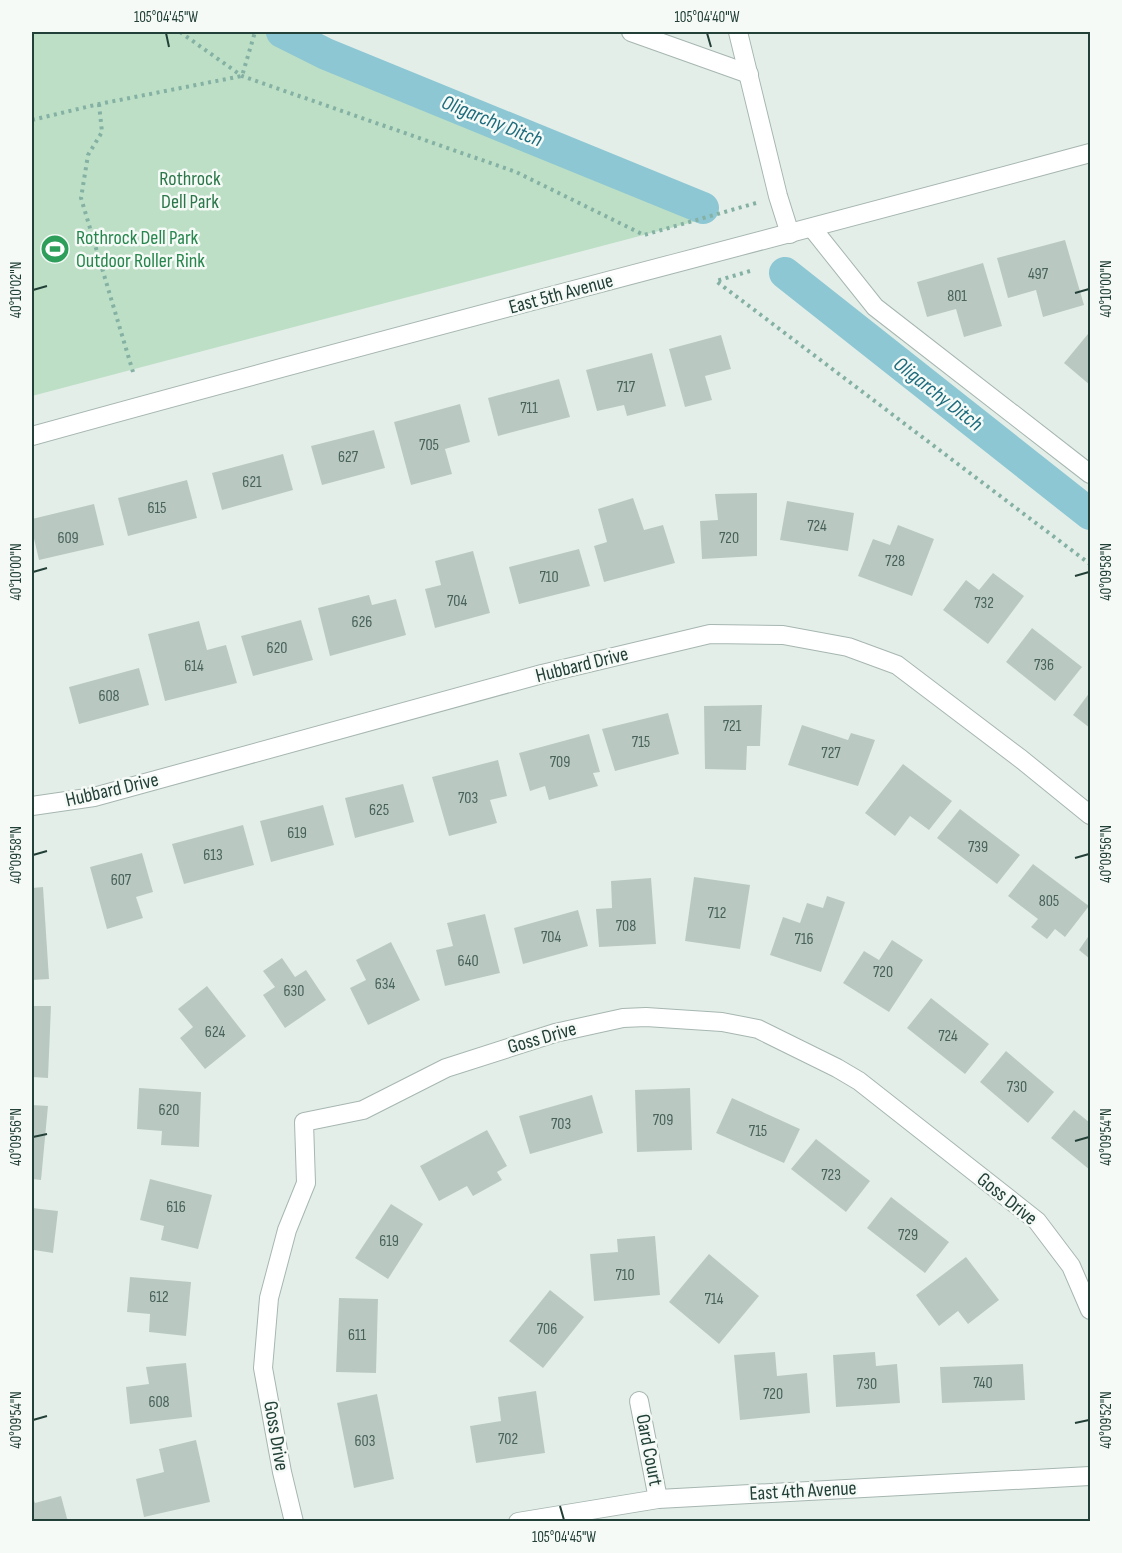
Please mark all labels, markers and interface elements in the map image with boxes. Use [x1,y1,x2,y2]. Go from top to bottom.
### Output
text: 105°04'45"W [134,8,198,27]
text: 105°04'40"W [675,8,740,27]
water label: Oligarchy Ditch [438,90,546,153]
park label: Rothrock Dell Park [159,167,221,214]
place label: Rothrock Dell Park Outdoor Roller Rink [76,226,205,273]
sports icon: Rothrock Dell Park Outdoor Roller Rink [39,233,71,265]
text: 40°10'00"N [1097,260,1116,318]
text: 40°10'02"N [7,262,26,318]
house number: 497 [1028,265,1049,284]
street label: East 5th Avenue [506,269,616,319]
house number: 801 [947,287,967,306]
water label: Oligarchy Ditch [888,351,988,437]
house number: 717 [617,378,636,397]
house number: 711 [520,399,538,418]
house number: 705 [419,436,439,455]
house number: 627 [338,448,359,467]
house number: 621 [242,473,262,492]
house number: 615 [147,499,167,518]
house number: 724 [807,517,827,536]
house number: 609 [57,529,79,548]
house number: 720 [719,529,739,548]
text: 40°10'00"N [7,543,26,601]
text: 40°09'58"N [1097,543,1116,601]
house number: 728 [885,552,905,571]
house number: 710 [539,568,559,587]
house number: 704 [447,592,467,611]
house number: 732 [974,594,994,613]
house number: 626 [352,613,372,632]
house number: 620 [267,639,287,658]
street label: Hubbard Drive [533,642,631,688]
house number: 736 [1034,656,1054,675]
house number: 614 [184,657,204,676]
house number: 608 [98,687,120,706]
house number: 721 [723,717,742,736]
house number: 715 [632,733,650,752]
house number: 727 [821,744,841,763]
house number: 709 [550,753,570,772]
street label: Hubbard Drive [63,768,161,812]
house number: 703 [458,789,478,808]
house number: 625 [369,801,389,820]
house number: 619 [287,824,307,843]
text: 40°09'56"N [1097,825,1116,883]
text: 40°09'58"N [7,826,26,884]
house number: 739 [968,838,988,857]
house number: 613 [203,846,223,865]
house number: 607 [111,871,132,890]
house number: 805 [1039,892,1059,911]
house number: 712 [708,904,726,923]
house number: 708 [616,917,636,936]
house number: 704 [541,928,561,947]
house number: 716 [794,930,814,949]
house number: 640 [457,952,479,971]
house number: 720 [873,963,893,982]
house number: 634 [375,975,396,994]
house number: 630 [284,982,304,1001]
street label: Goss Drive [505,1017,579,1059]
house number: 624 [205,1023,225,1042]
house number: 724 [938,1027,958,1046]
house number: 730 [1007,1078,1027,1097]
house number: 620 [159,1101,179,1120]
text: 40°09'56"N [7,1108,26,1166]
text: 40°09'54"N [1097,1108,1116,1166]
house number: 709 [653,1111,673,1130]
house number: 703 [551,1115,571,1134]
house number: 715 [749,1122,767,1141]
house number: 723 [821,1166,841,1185]
street label: Goss Drive [972,1167,1042,1231]
house number: 616 [166,1198,186,1217]
house number: 729 [898,1226,918,1245]
house number: 619 [379,1232,399,1251]
house number: 710 [615,1266,635,1285]
house number: 612 [149,1288,169,1307]
house number: 714 [705,1290,724,1309]
house number: 706 [537,1320,557,1339]
house number: 611 [348,1326,366,1345]
house number: 740 [973,1374,993,1393]
house number: 730 [857,1375,877,1394]
house number: 720 [763,1385,783,1404]
text: 40°09'54"N [7,1391,26,1449]
text: 40°09'52"N [1097,1391,1116,1449]
house number: 608 [148,1393,170,1412]
street label: Goss Drive [258,1399,294,1473]
street label: Oard Court [630,1412,668,1488]
house number: 702 [498,1430,518,1449]
house number: 603 [355,1432,375,1451]
street label: East 4th Avenue [749,1476,857,1506]
text: 105°04'45"W [532,1528,596,1547]

